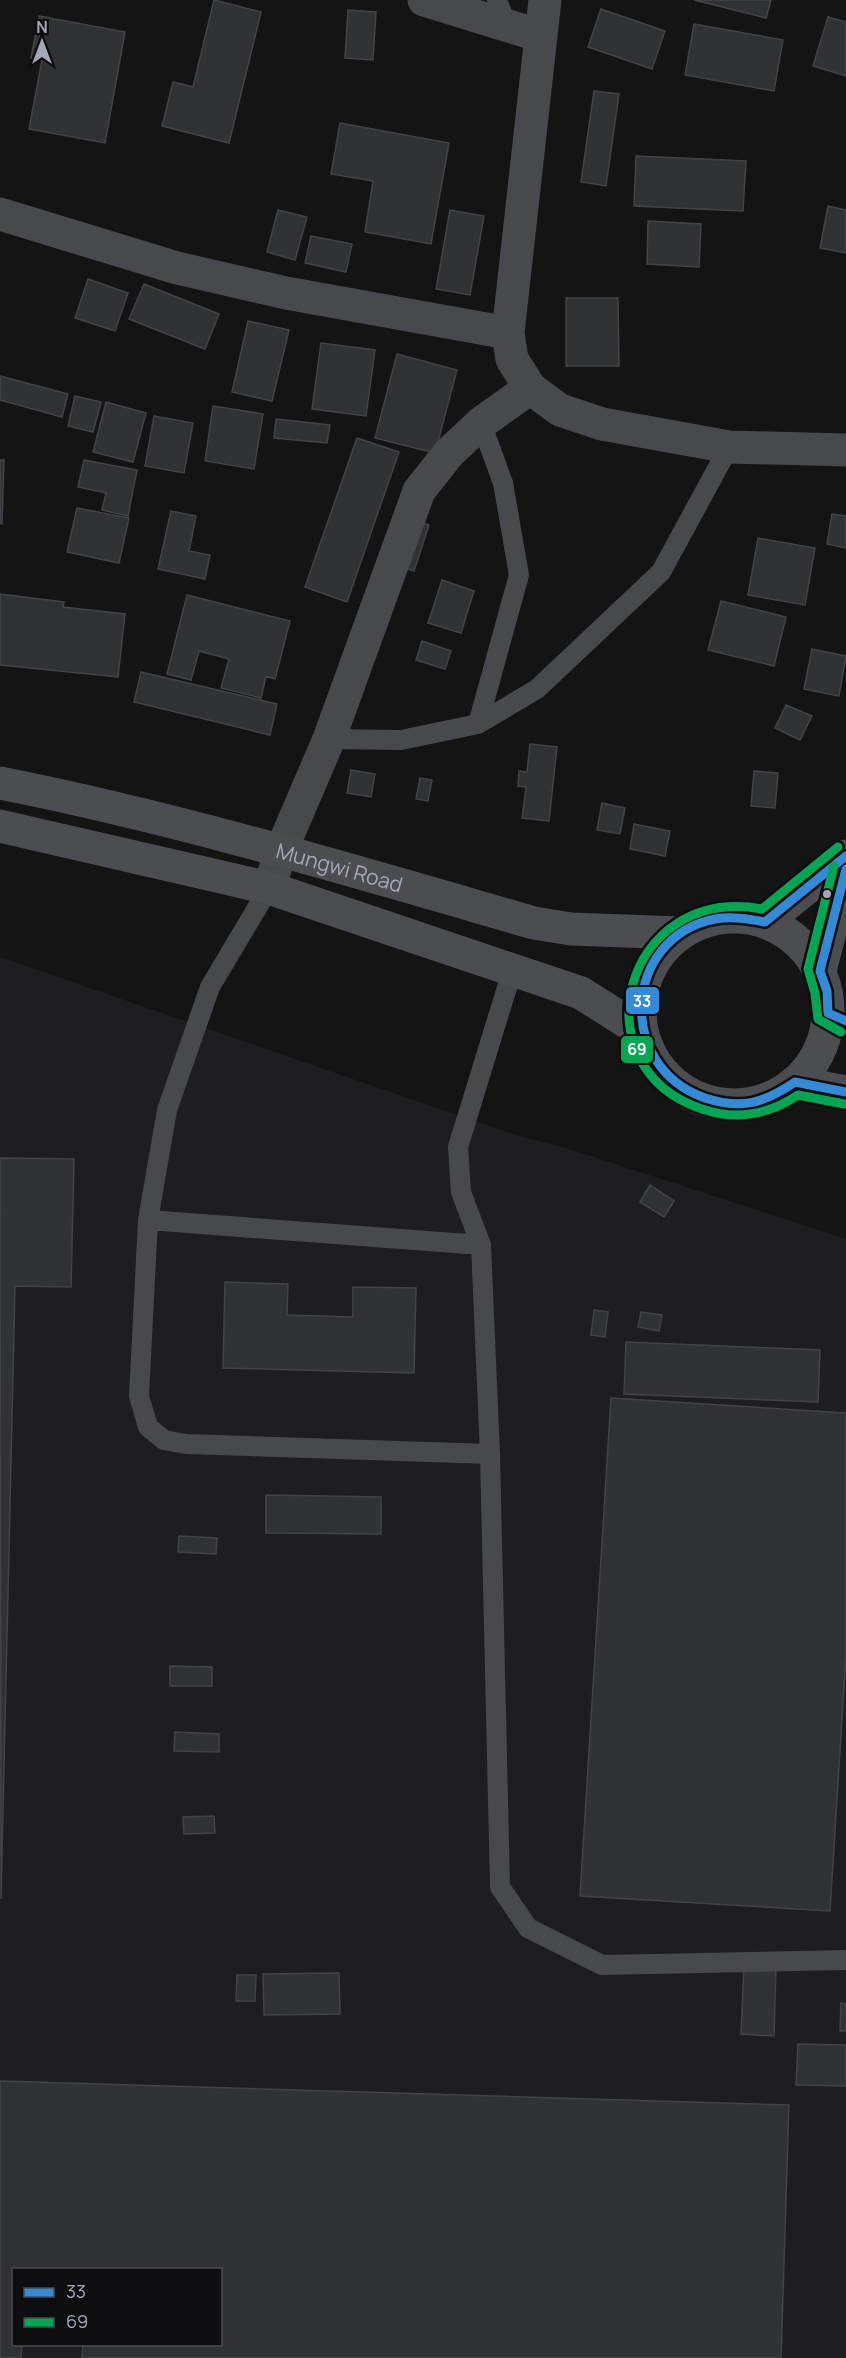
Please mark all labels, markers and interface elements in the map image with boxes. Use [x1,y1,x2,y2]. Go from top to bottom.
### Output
north arrow [12,12,72,72]
text: N [36,16,48,38]
street label: Mungwi Road [273,836,406,898]
unlabelled marker [821,888,833,900]
line badge: 33 [625,986,660,1015]
text: 33 [633,990,651,1012]
line badge: 69 [620,1035,654,1064]
text: 69 [627,1038,647,1060]
legend [12,2268,222,2346]
text: 33 [66,2279,86,2303]
text: 69 [66,2309,88,2333]

